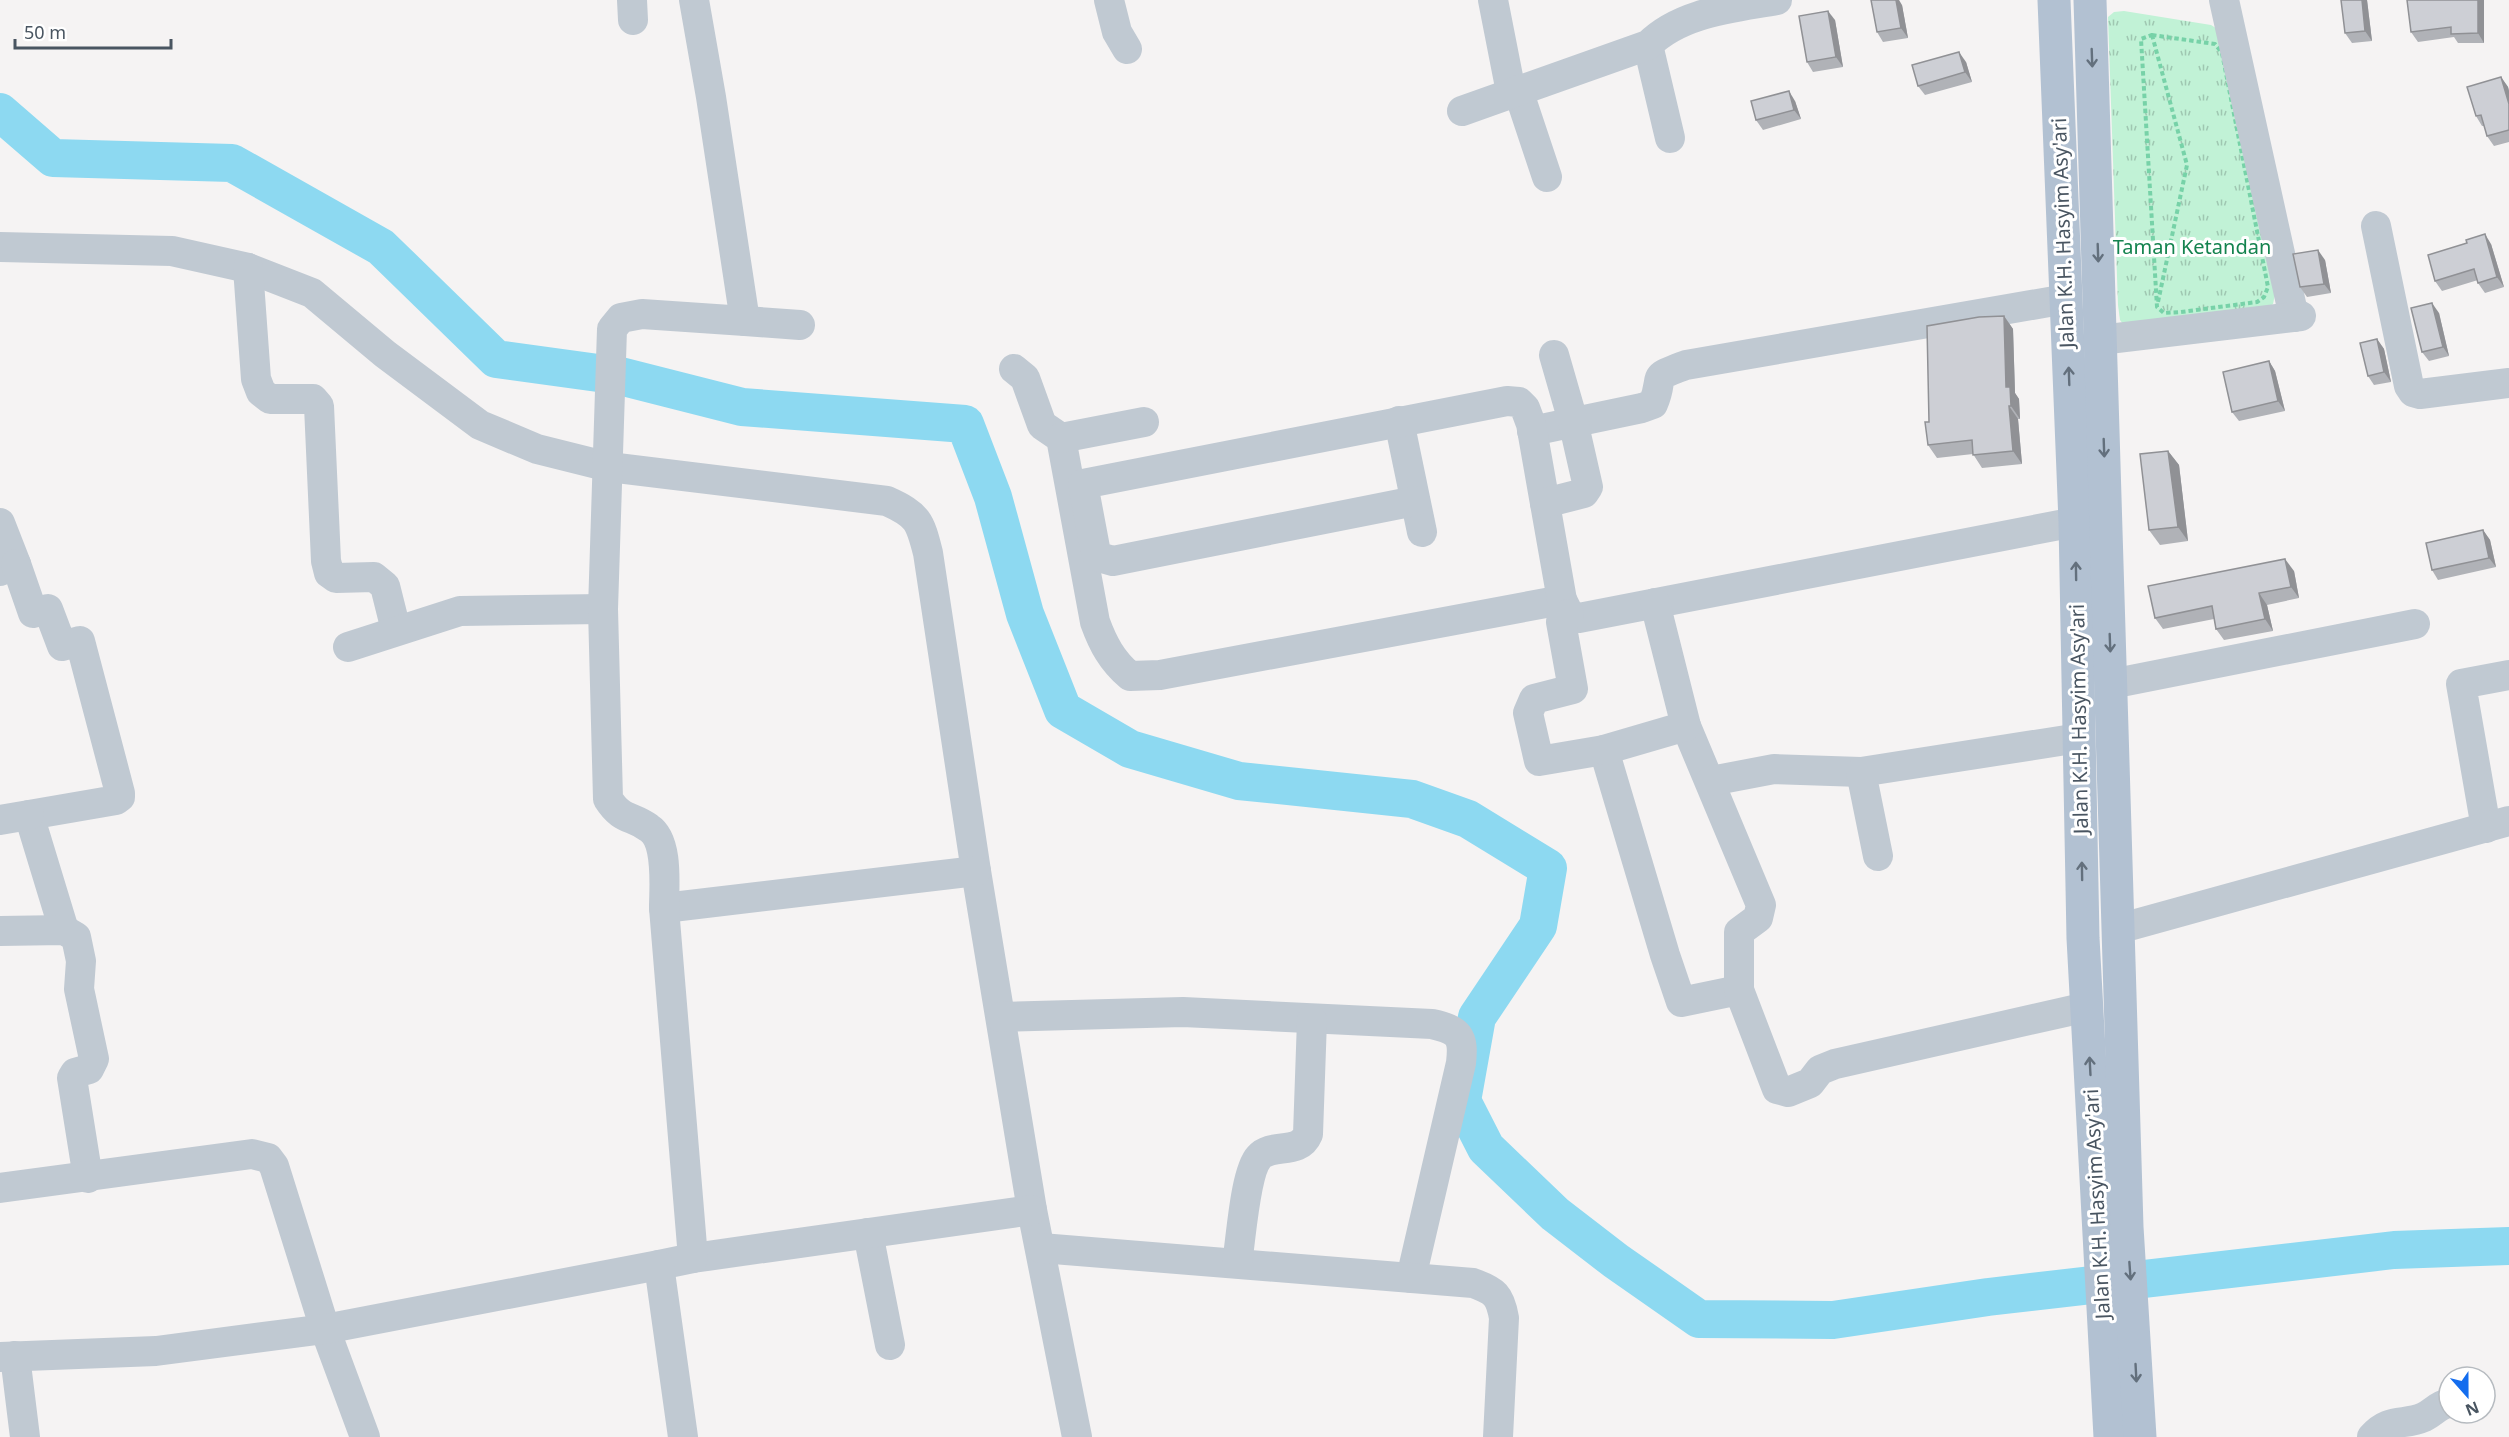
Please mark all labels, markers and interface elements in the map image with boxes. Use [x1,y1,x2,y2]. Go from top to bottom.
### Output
scale bar [15,12,171,50]
text: 50 m [24,20,66,44]
one-way arrow [2086,48,2098,68]
street label: Jalan K.H. Hasyim Asy'ari [2045,117,2080,351]
park label: Taman Ketandan [2113,233,2271,260]
one-way arrow [2092,243,2104,263]
one-way arrow [2063,367,2074,387]
one-way arrow [2098,438,2109,458]
one-way arrow [2070,561,2082,581]
street label: Jalan K.H. Hasyim Asy'ari [2063,604,2094,836]
one-way arrow [2104,633,2115,653]
one-way arrow [2076,861,2087,881]
one-way arrow [2084,1056,2095,1076]
street label: Jalan K.H. Hasyim Asy'ari [2077,1088,2116,1322]
one-way arrow [2125,1260,2136,1280]
one-way arrow [2131,1363,2142,1382]
north arrow [2437,1365,2497,1425]
text: N [2462,1396,2482,1422]

